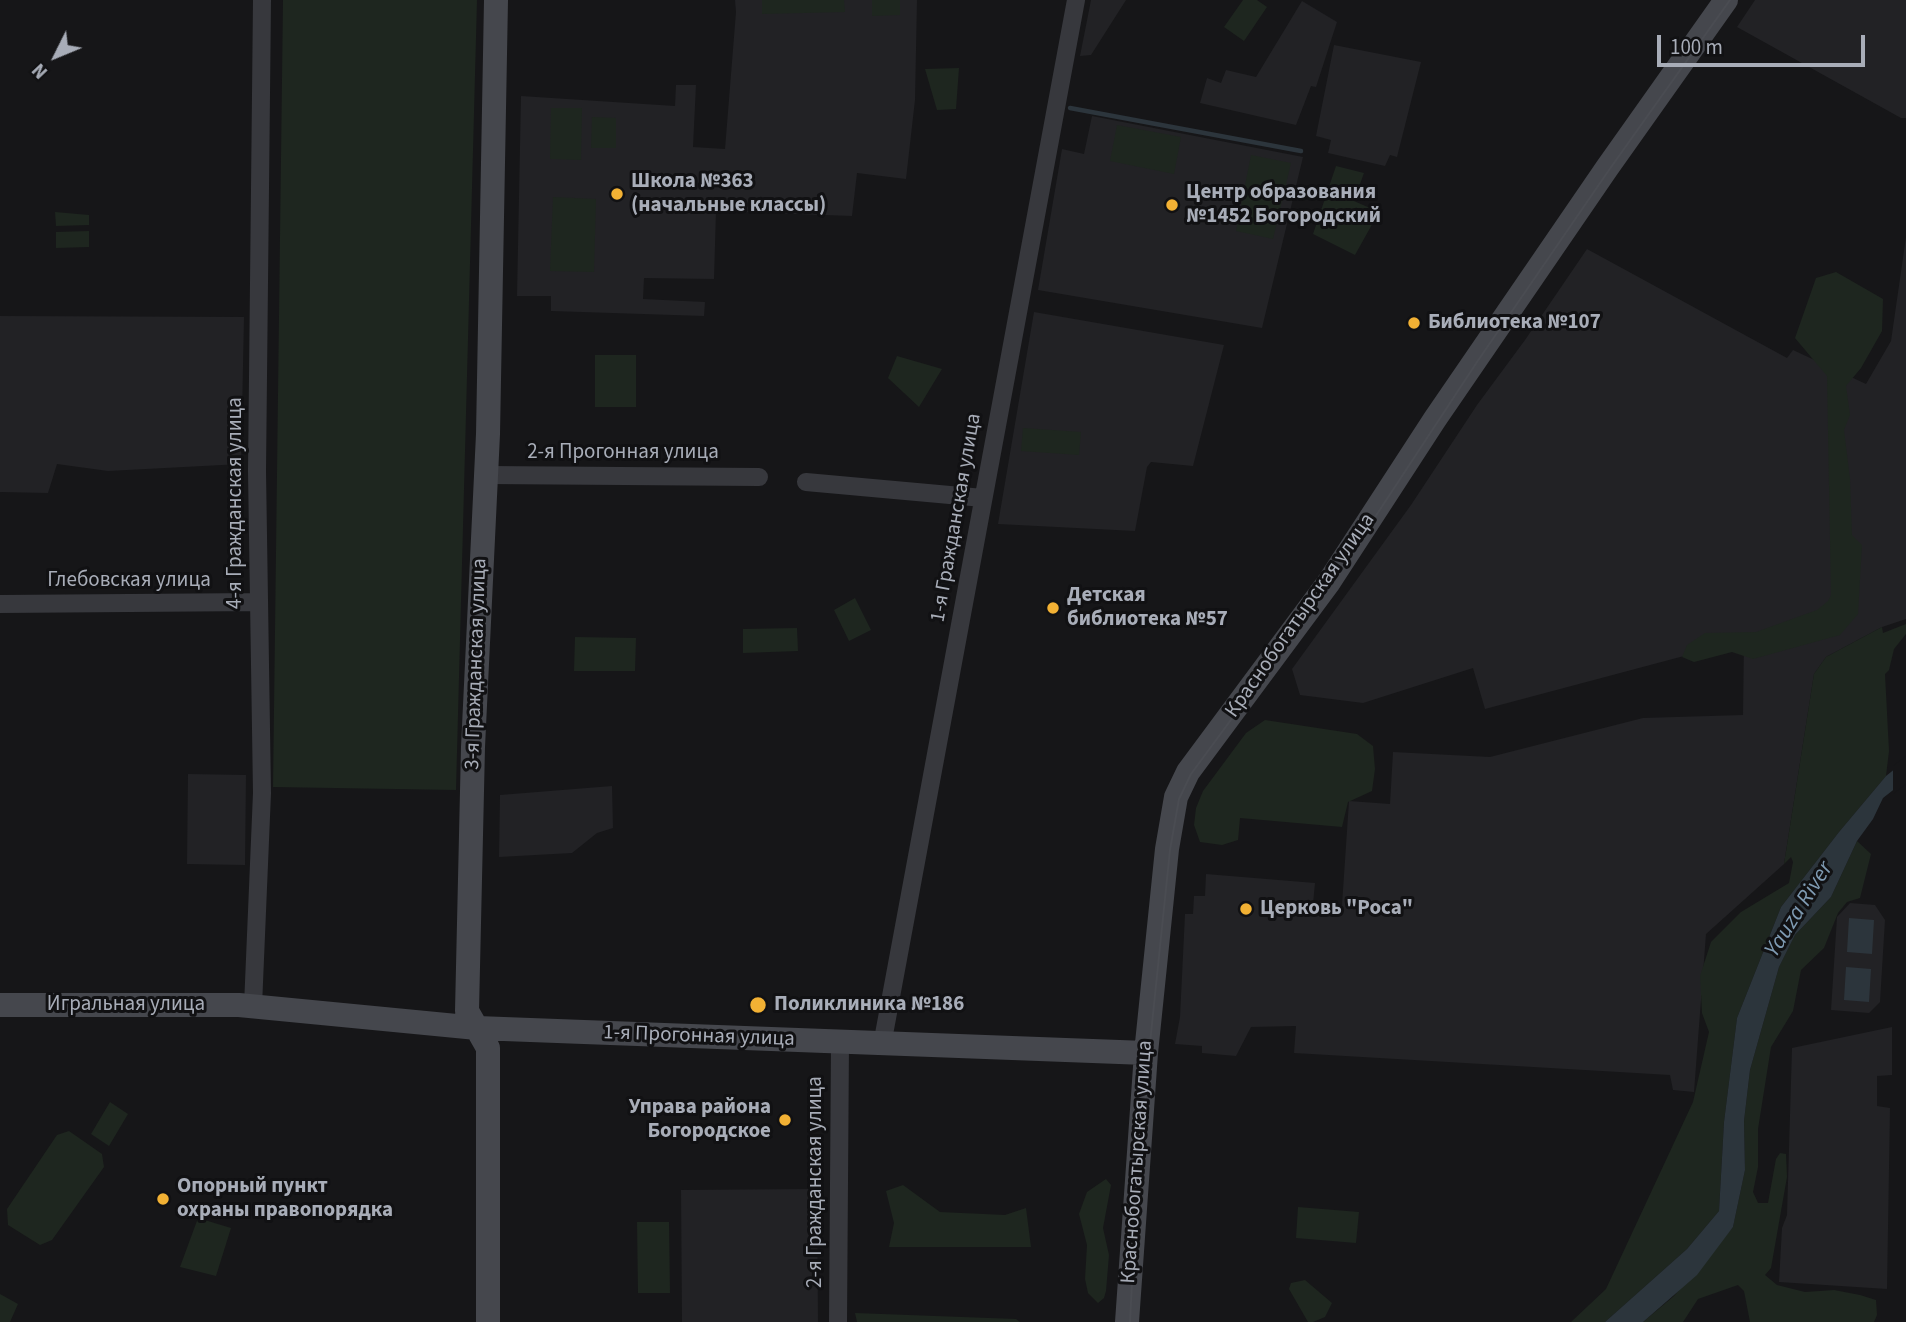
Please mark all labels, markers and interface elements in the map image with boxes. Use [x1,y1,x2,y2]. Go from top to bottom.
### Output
north arrow [21,21,91,91]
scale bar [1661,21,1869,65]
text: 100 m [1670,32,1723,62]
text: N [26,57,54,84]
place label: Школа №363 (начальные классы) [631,169,826,219]
place label: Центр образования №1452 Богородский [1186,180,1381,230]
marker: Школа №363 (начальные классы) [609,186,625,202]
marker: Центр образования №1452 Богородский [1164,197,1180,213]
place label: Библиотека №107 [1428,310,1601,336]
marker: Библиотека №107 [1406,315,1422,331]
street label: 4-я Гражданская улица [223,397,249,609]
street label: 1-я Гражданская улица [926,412,988,624]
street label: 2-я Прогонная улица [527,440,719,466]
street label: Краснобогатырская улица [1221,509,1381,723]
street label: 3-я Гражданская улица [461,558,493,770]
street label: Глебовская улица [47,568,211,594]
place label: Детская библиотека №57 [1067,583,1228,633]
marker: Детская библиотека №57 [1045,600,1061,616]
water label: Yauza River [1760,857,1840,963]
place label: Церковь "Роса" [1260,896,1413,922]
marker: Церковь "Роса" [1238,901,1254,917]
street label: Игральная улица [47,992,205,1018]
place label: Поликлиника №186 [774,992,964,1018]
marker: Поликлиника №186 [748,995,768,1015]
street label: 1-я Прогонная улица [603,1021,795,1053]
street label: Краснобогатырская улица [1117,1040,1159,1284]
street label: 2-я Гражданская улица [803,1076,829,1288]
place label: Управа района Богородское [629,1095,771,1145]
marker: Управа района Богородское [777,1112,793,1128]
place label: Опорный пункт охраны правопорядка [177,1174,393,1224]
marker: Опорный пункт охраны правопорядка [155,1191,171,1207]

